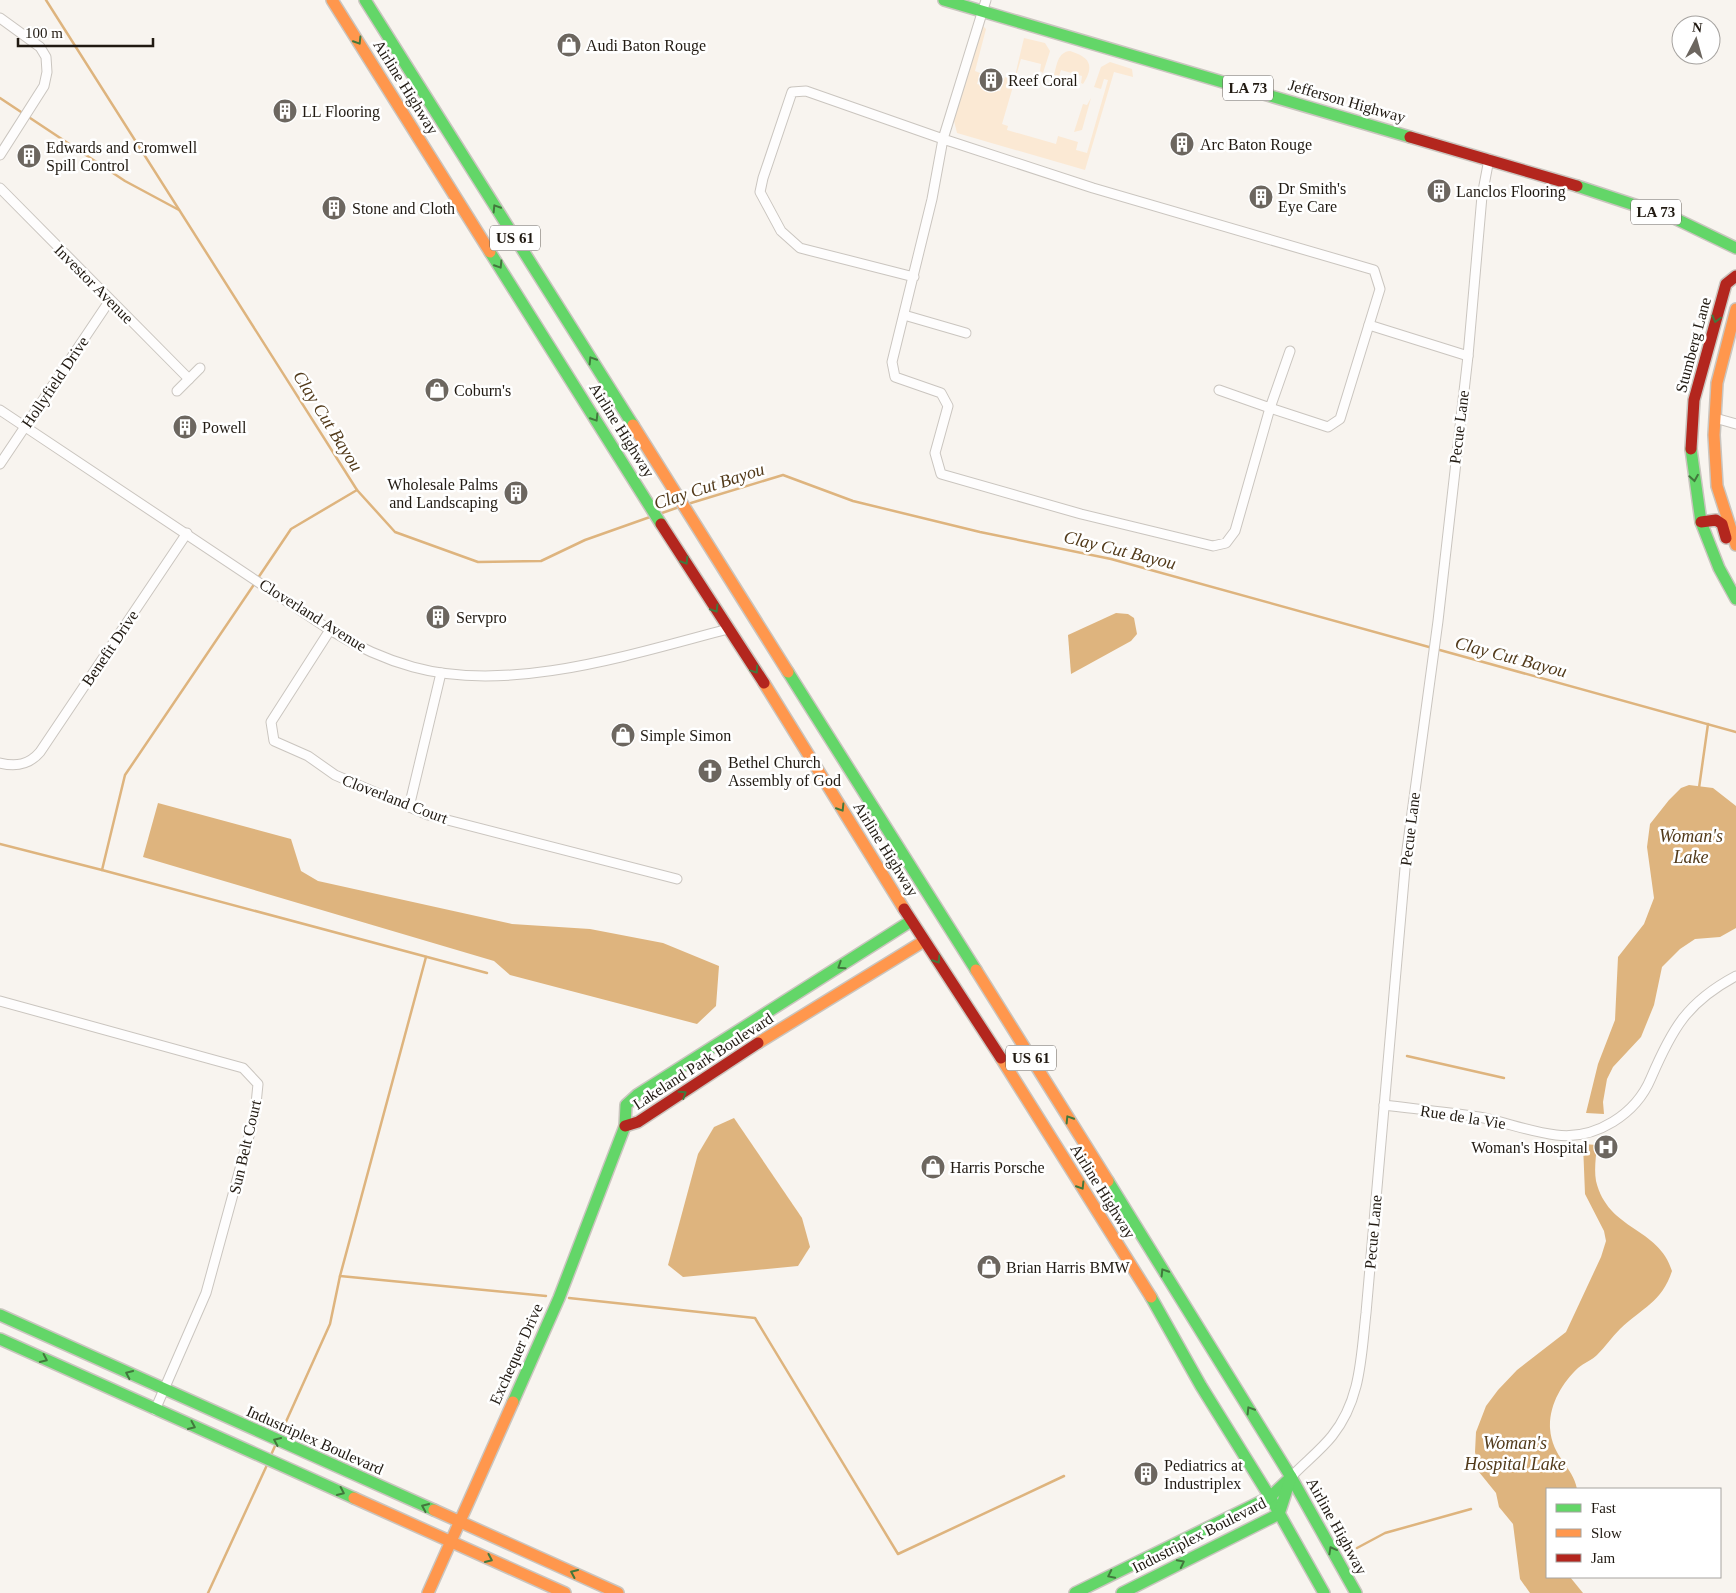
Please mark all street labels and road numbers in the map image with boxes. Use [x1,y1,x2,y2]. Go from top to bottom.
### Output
street label: Airline Highway [369,37,442,138]
road number: LA 73 [1223,76,1273,100]
street label: Jefferson Highway [1286,76,1408,127]
road number: LA 73 [1631,200,1681,224]
road number: US 61 [490,226,540,250]
street label: Investor Avenue [51,241,137,327]
street label: Stumberg Lane [1672,296,1715,395]
street label: Hollyfield Drive [18,333,93,431]
street label: Airline Highway [585,380,658,481]
street label: Pecue Lane [1446,389,1472,465]
street label: Cloverland Avenue [256,575,370,655]
street label: Benefit Drive [78,607,142,689]
street label: Cloverland Court [340,771,451,827]
street label: Pecue Lane [1397,791,1423,867]
street label: Airline Highway [849,799,922,900]
street label: Lakeland Park Boulevard [630,1009,776,1113]
road number: US 61 [1006,1046,1056,1070]
street label: Sun Belt Court [226,1098,264,1196]
street label: Rue de la Vie [1419,1102,1507,1132]
street label: Airline Highway [1066,1141,1139,1242]
street label: Pecue Lane [1361,1194,1385,1270]
street label: Exchequer Drive [486,1301,547,1408]
street label: Industriplex Boulevard [244,1402,386,1479]
street label: Airline Highway [1303,1475,1371,1578]
street label: Industriplex Boulevard [1129,1494,1269,1577]

